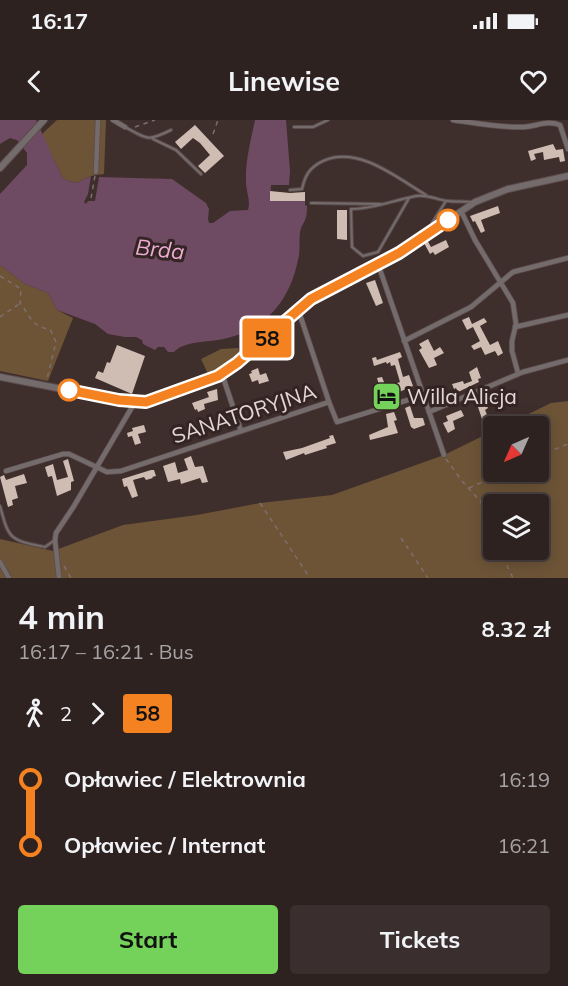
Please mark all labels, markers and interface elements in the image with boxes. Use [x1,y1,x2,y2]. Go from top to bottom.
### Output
text: 16:17 [30,7,88,35]
text: Linewise [228,64,340,98]
icon: back [18,65,51,98]
icon: heart [517,65,550,98]
unlabelled marker [437,209,459,231]
water label: Brda [134,233,186,265]
line badge: 58 [240,318,294,358]
text: 58 [254,325,280,351]
street label: SANATORYJNA [168,377,320,449]
unlabelled marker [58,379,80,401]
hotel icon: Willa Alicja [370,381,402,413]
place label: Willa Alicja [407,383,517,409]
north arrow [483,416,549,482]
map controls [483,416,549,560]
button: layers [483,494,549,560]
text: 4 min [18,596,105,637]
text: 8.32 zł [482,615,550,643]
text: 16:17 – 16:21 · Bus [18,639,194,664]
icon: walk [18,697,51,730]
icon: forward [81,697,114,730]
text: 58 [135,700,160,726]
text: 2 [60,701,72,726]
text: Opławiec / Elektrownia [64,765,306,793]
text: 16:19 [497,767,550,792]
text: Opławiec / Internat [64,831,265,859]
text: 16:21 [497,833,550,858]
button: Start [18,905,278,974]
button: Tickets [290,905,550,974]

